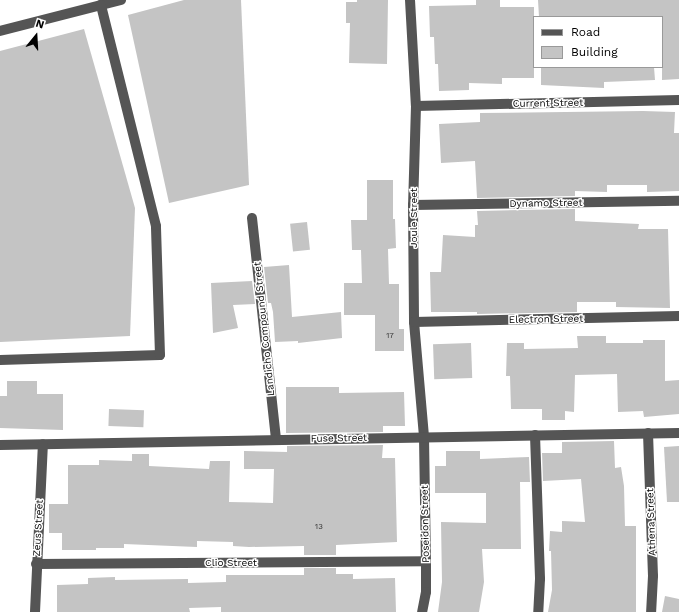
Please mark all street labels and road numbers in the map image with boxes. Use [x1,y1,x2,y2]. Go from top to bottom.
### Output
street label: Current Street [513,96,583,110]
street label: Joule Street [408,188,420,248]
street label: Dynamo Street [509,196,583,210]
street label: Landicho Compound Street [251,261,277,397]
street label: Electron Street [509,312,583,326]
street label: Fuse Street [311,432,367,444]
street label: Poseidon Street [418,485,432,563]
street label: Athena Street [644,488,658,556]
street label: Zeus Street [31,499,45,557]
street label: Clio Street [205,557,257,569]

